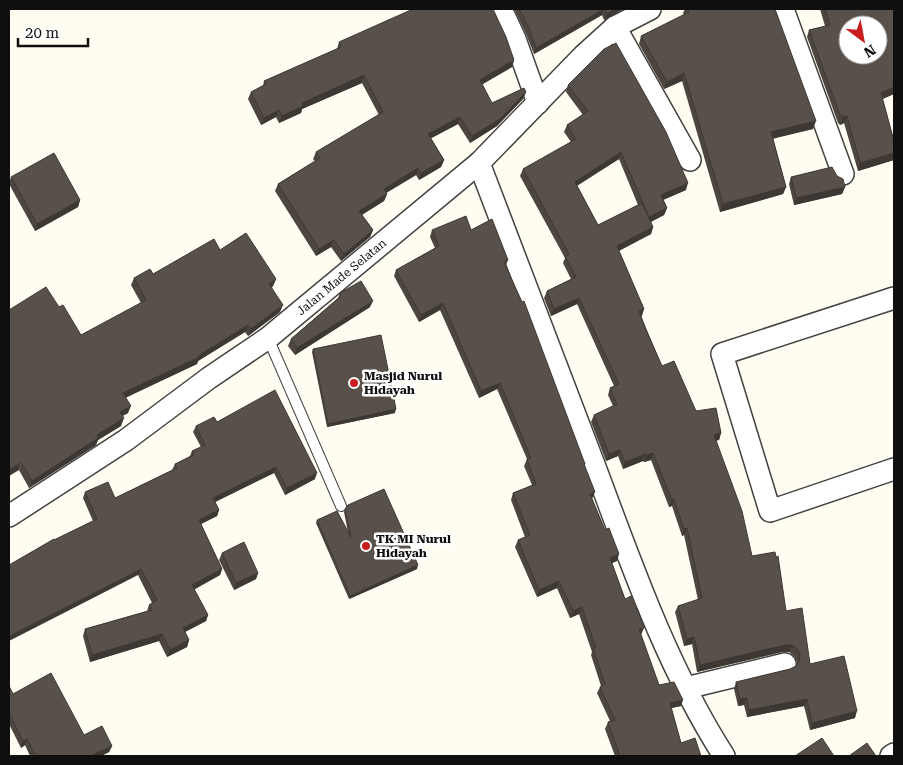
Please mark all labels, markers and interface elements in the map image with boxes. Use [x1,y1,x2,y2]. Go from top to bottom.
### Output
scale bar [18,15,88,47]
north arrow [838,15,888,65]
text: 20 m [25,24,60,42]
text: N [861,41,879,61]
street label: Jalan Made Selatan [294,236,389,318]
place label: Masjid Nurul Hidayah [364,369,442,397]
marker: Masjid Nurul Hidayah [348,377,360,389]
place label: TK MI Nurul Hidayah [376,532,451,560]
marker: TK MI Nurul Hidayah [360,540,372,552]

